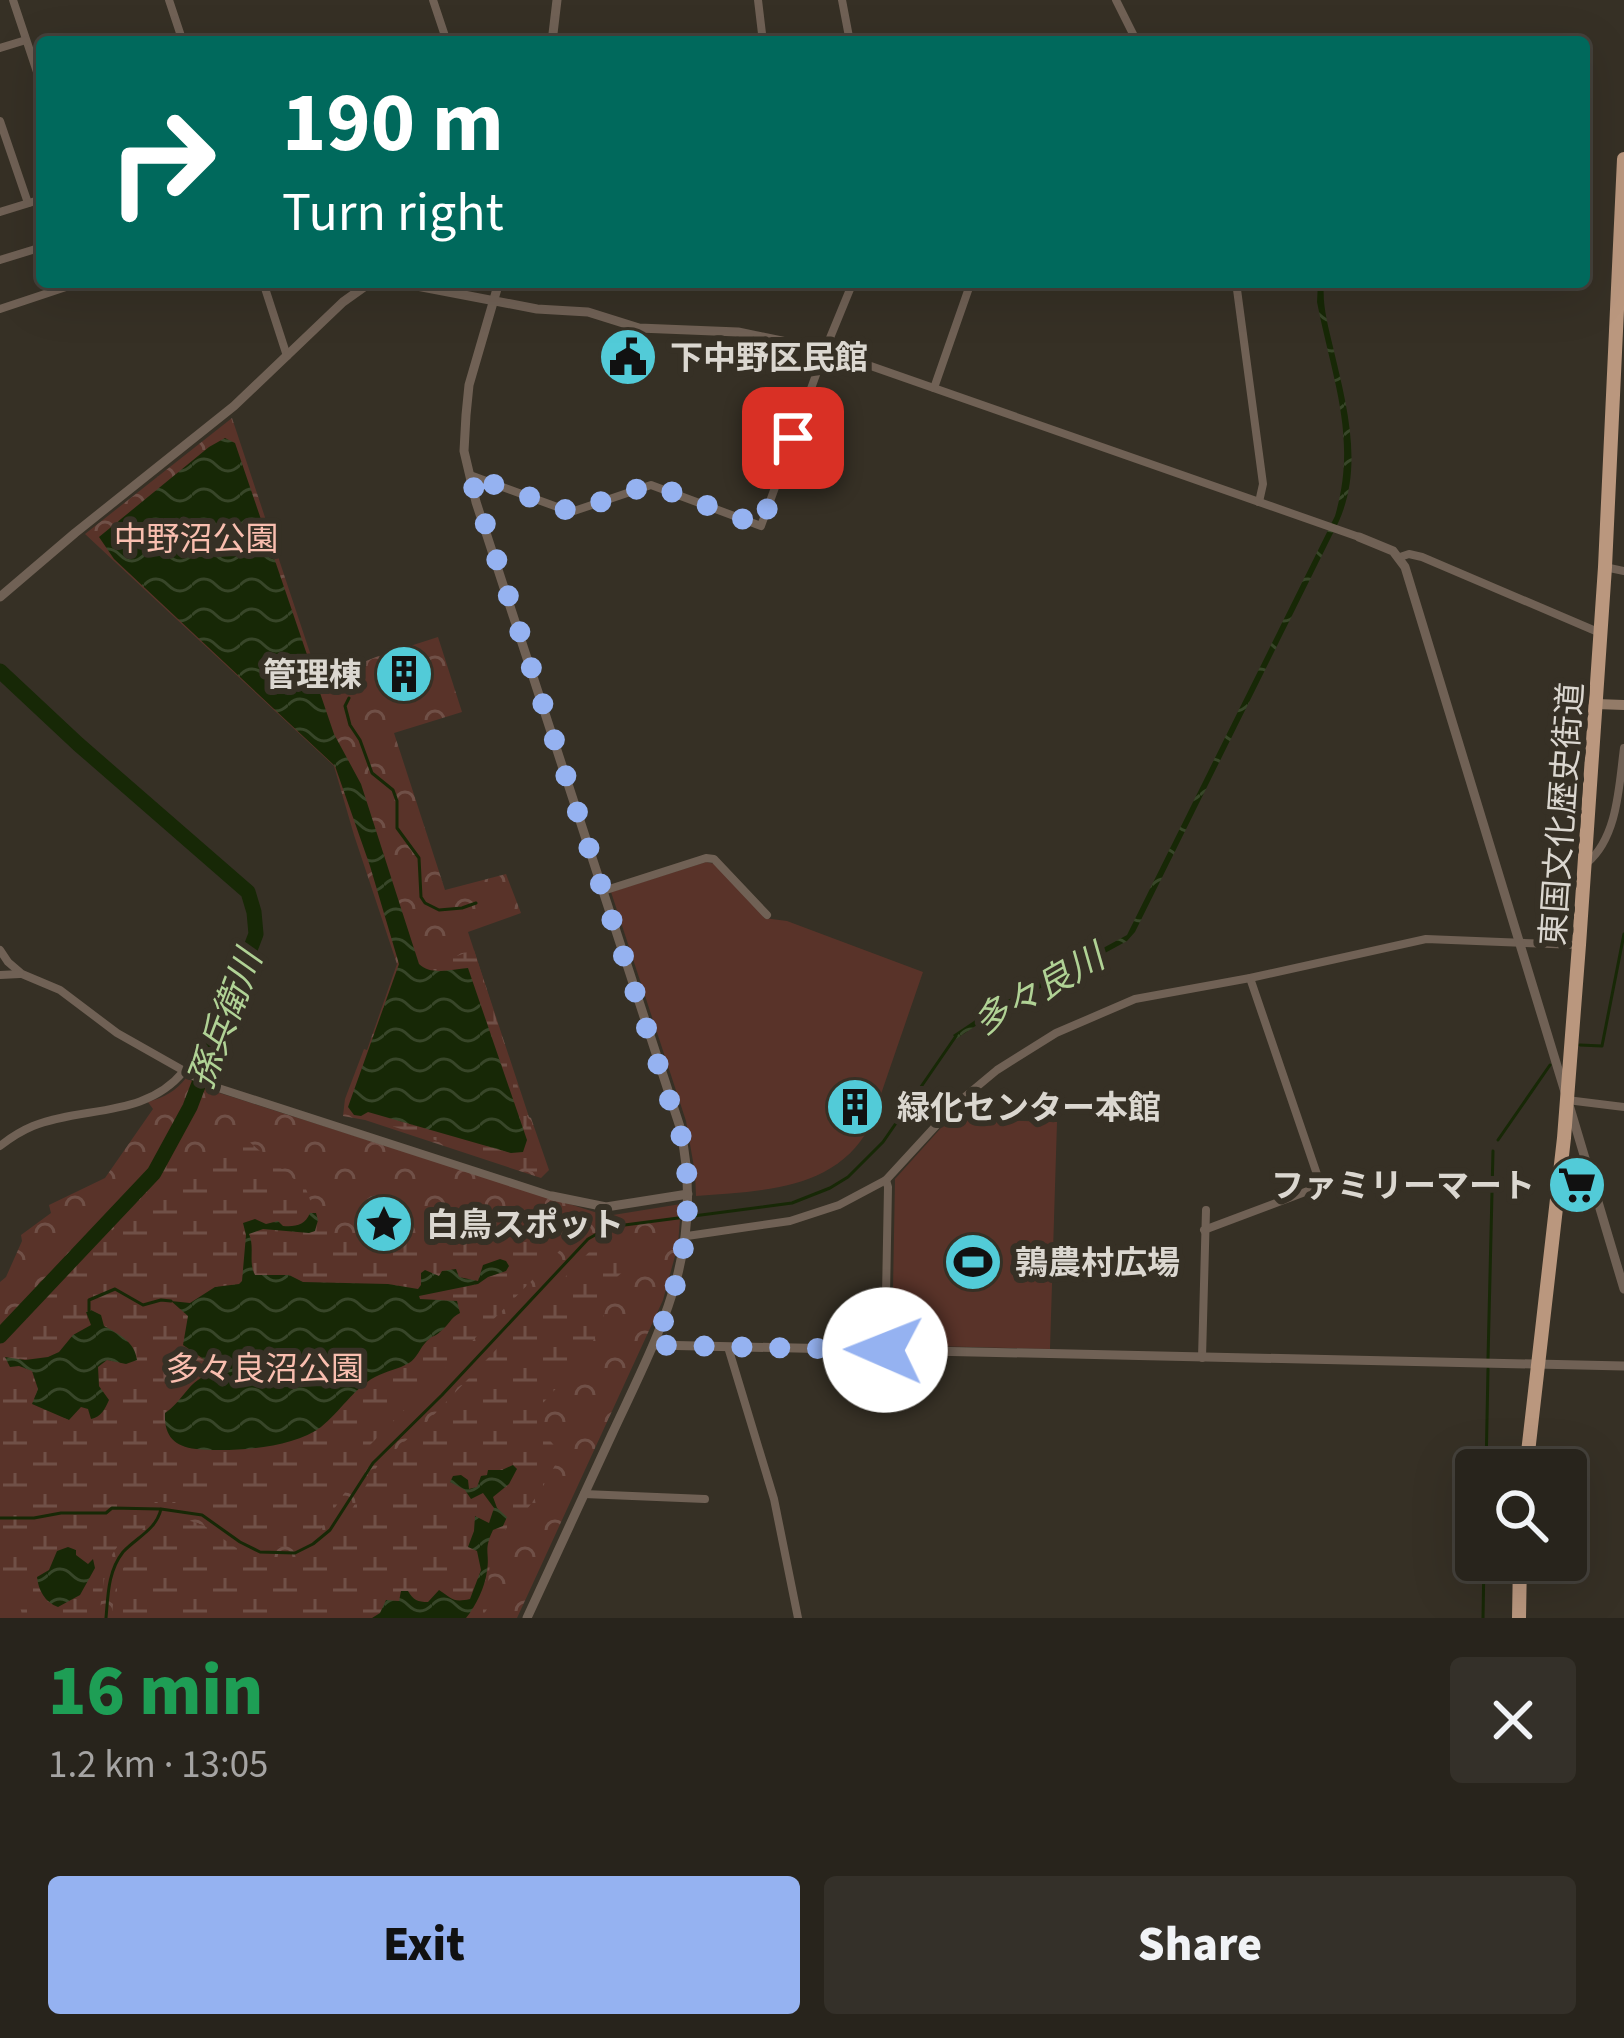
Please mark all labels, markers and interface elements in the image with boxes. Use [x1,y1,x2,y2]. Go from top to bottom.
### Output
text: 190 m [282,64,504,184]
icon: right [84,84,240,240]
text: Turn right [282,175,504,252]
public building icon: 下中野区民館 [597,326,659,388]
place label: 下中野区民館 [670,335,868,382]
pin [742,387,844,489]
icon: arrive [760,405,826,471]
park label: 中野沼公園 [114,516,279,563]
building icon: 管理棟 [373,643,435,705]
place label: 管理棟 [263,652,362,699]
street label: 東国文化歴史街道 [1530,681,1595,947]
water label: 多々良川 [964,930,1117,1048]
water label: 孫兵衛川 [176,939,276,1096]
building icon: 緑化センター本館 [824,1076,886,1138]
place label: 緑化センター本館 [897,1085,1161,1132]
supermarket icon: ファミリーマート [1546,1154,1608,1216]
place label: ファミリーマート [1271,1163,1535,1210]
place icon: 白鳥スポット [353,1193,415,1255]
place label: 白鳥スポット [426,1202,624,1249]
sports icon: 鶉農村広場 [942,1231,1004,1293]
place label: 鶉農村広場 [1015,1240,1180,1287]
position arrow [822,1287,948,1413]
park label: 多々良沼公園 [166,1346,364,1393]
map controls [1455,1449,1587,1581]
button: search [1455,1449,1587,1581]
text: 16 min [48,1640,263,1743]
button: close [1450,1657,1576,1783]
text: 1.2 km · 13:05 [48,1737,268,1793]
button: Exit [48,1876,800,2014]
button: Share [824,1876,1576,2014]

